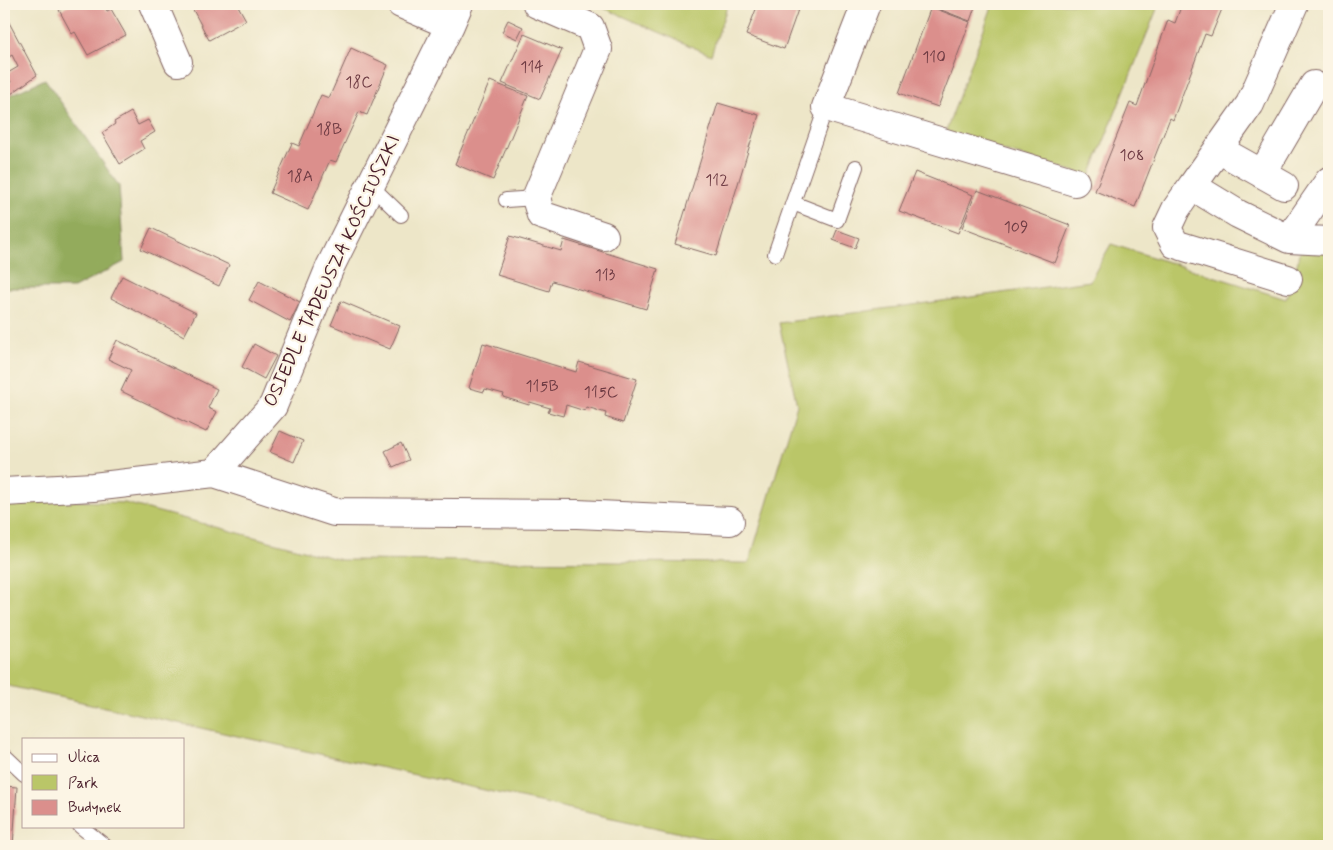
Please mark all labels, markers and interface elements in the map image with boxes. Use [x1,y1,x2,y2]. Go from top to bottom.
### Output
house number: 110 [922,47,946,68]
house number: 114 [520,57,544,78]
house number: 18C [345,72,373,93]
house number: 18B [316,119,342,140]
street label: OSIEDLE TADEUSZA KOŚCIUSZKI [257,131,406,411]
house number: 108 [1120,145,1144,166]
house number: 18A [287,166,313,187]
house number: 112 [705,170,729,191]
house number: 109 [1004,217,1028,238]
house number: 113 [595,265,616,286]
house number: 115B [525,376,559,397]
house number: 115C [584,382,618,403]
legend [22,738,185,828]
text: Ulica [68,748,101,768]
text: Park [68,774,98,794]
text: Budynek [68,798,122,818]

